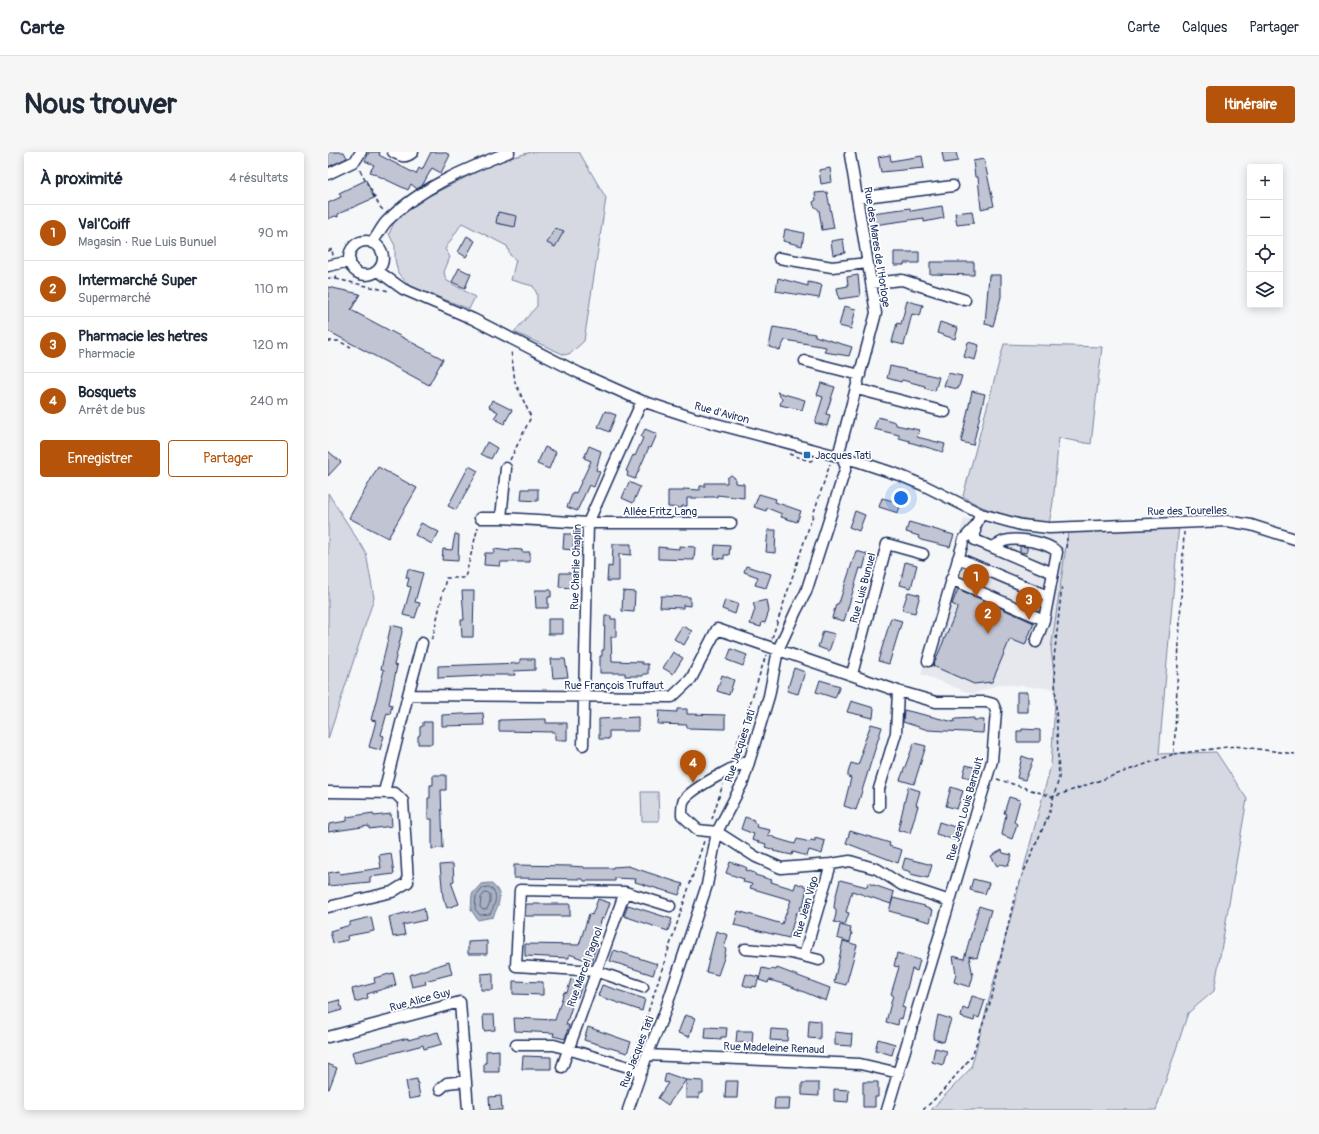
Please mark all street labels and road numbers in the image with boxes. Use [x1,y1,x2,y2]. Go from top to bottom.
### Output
street label: Rue des Mares de l'Horloge [861,186,893,309]
street label: Rue d'Aviron [693,399,751,427]
street label: Rue des Tourelles [1147,504,1227,518]
street label: Allée Fritz Lang [623,505,697,518]
street label: Rue Charlie Chaplin [568,524,584,610]
street label: Rue Luis Bunuel [847,551,879,625]
street label: Rue François Truffaut [564,679,664,692]
street label: Rue Jacques Tati [722,708,758,784]
street label: Rue Jean Louis Barrault [944,755,986,862]
street label: Rue Jean Vigo [791,874,821,939]
street label: Rue Marcel Pagnol [565,925,605,1009]
street label: Rue Alice Guy [388,986,452,1014]
street label: Rue Jacques Tati [617,1014,657,1090]
street label: Rue Madeleine Renaud [723,1040,825,1056]

